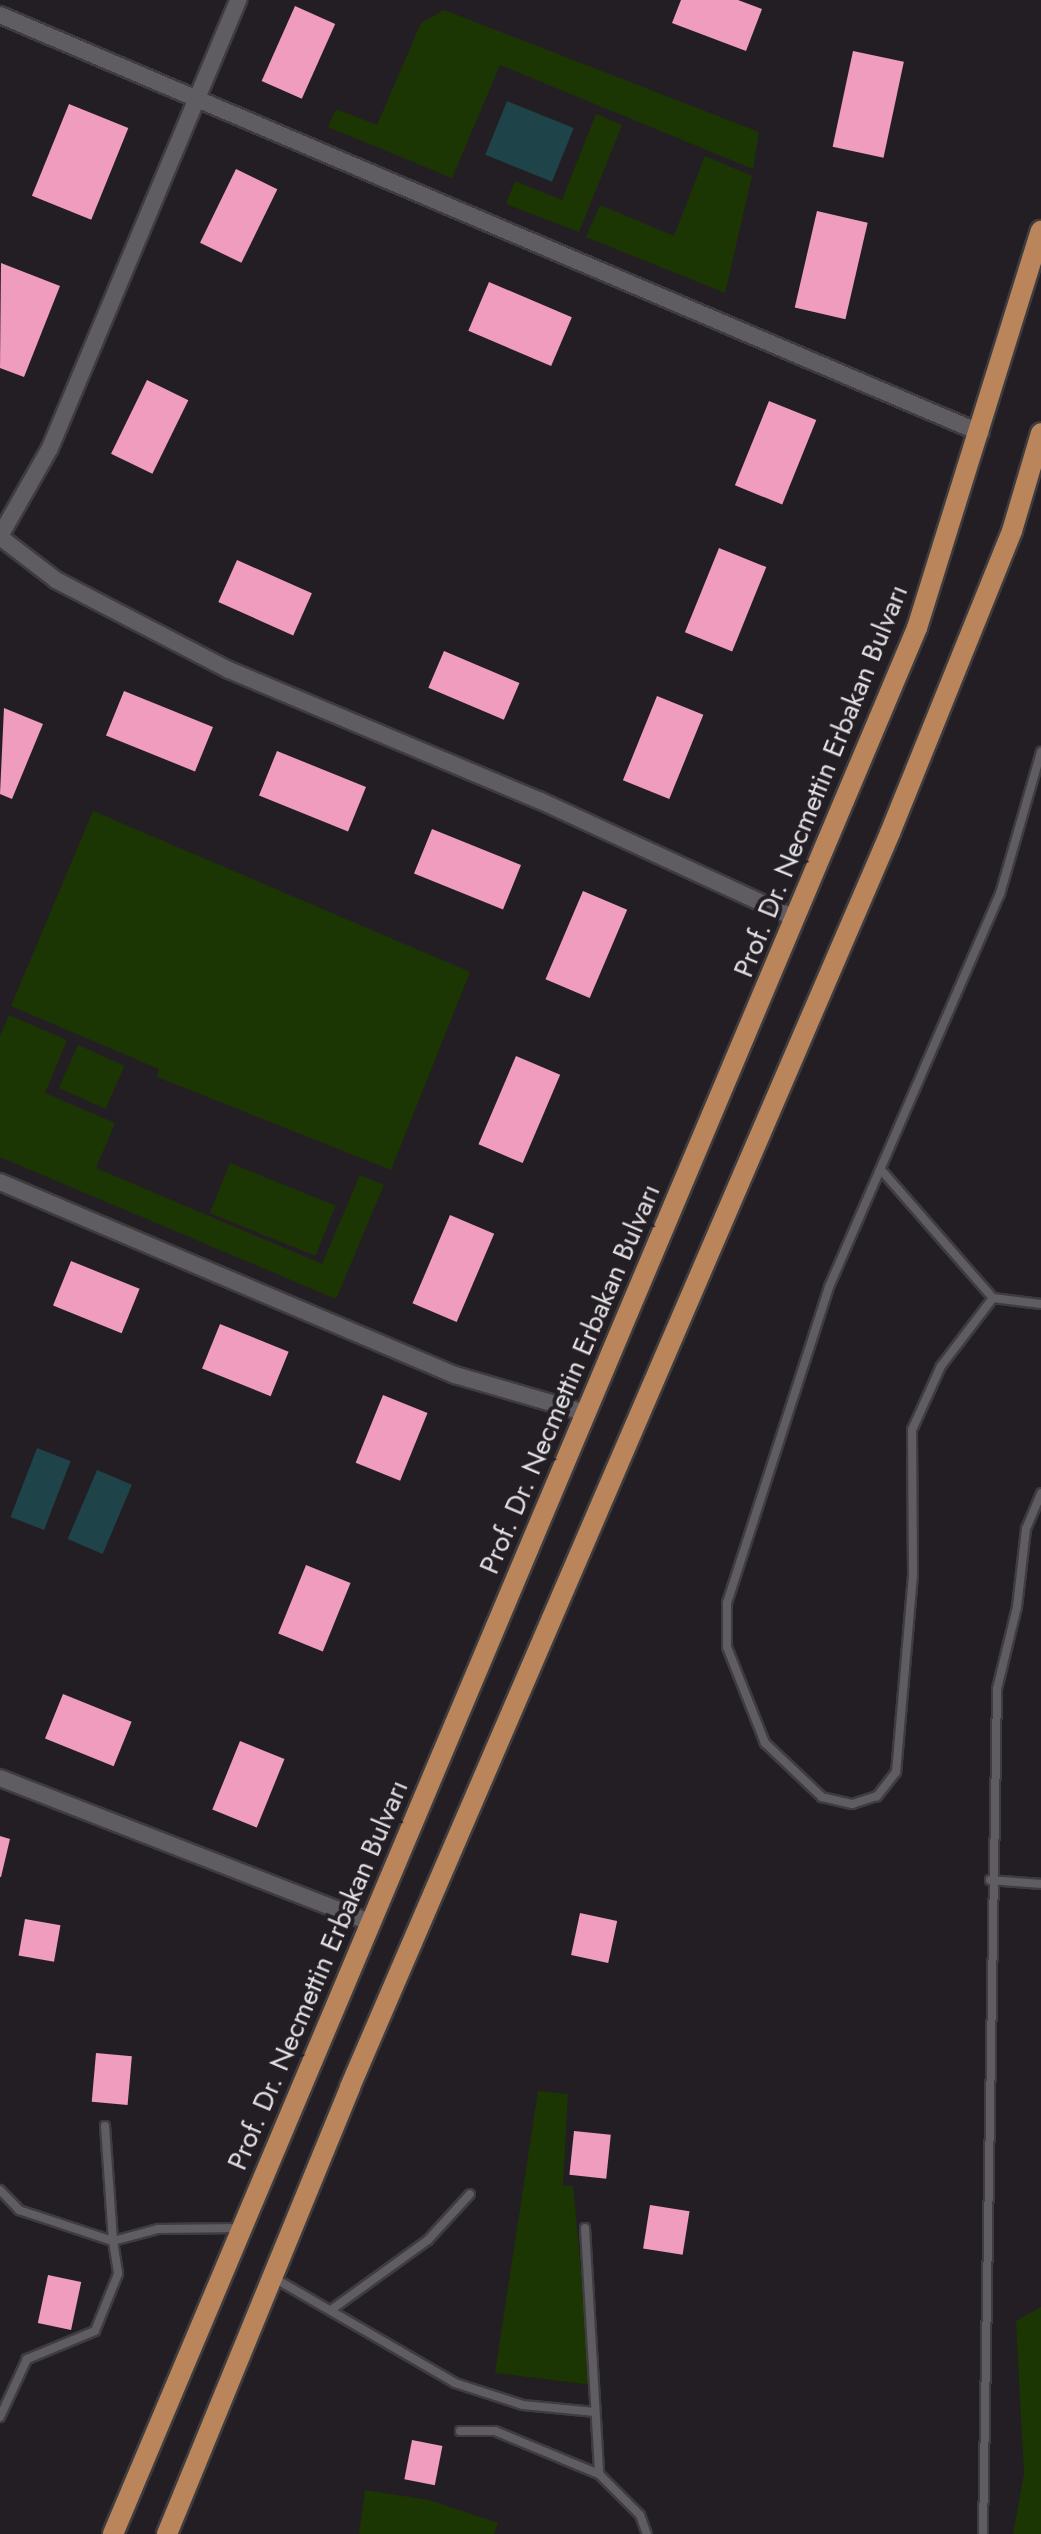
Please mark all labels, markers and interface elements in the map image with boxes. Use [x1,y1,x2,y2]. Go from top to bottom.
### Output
street label: Prof. Dr. Necmettin Erbakan Bulvarı [727,580,915,982]
street label: Prof. Dr. Necmettin Erbakan Bulvarı [472,1179,668,1579]
street label: Prof. Dr. Necmettin Erbakan Bulvarı [220,1775,416,2175]

